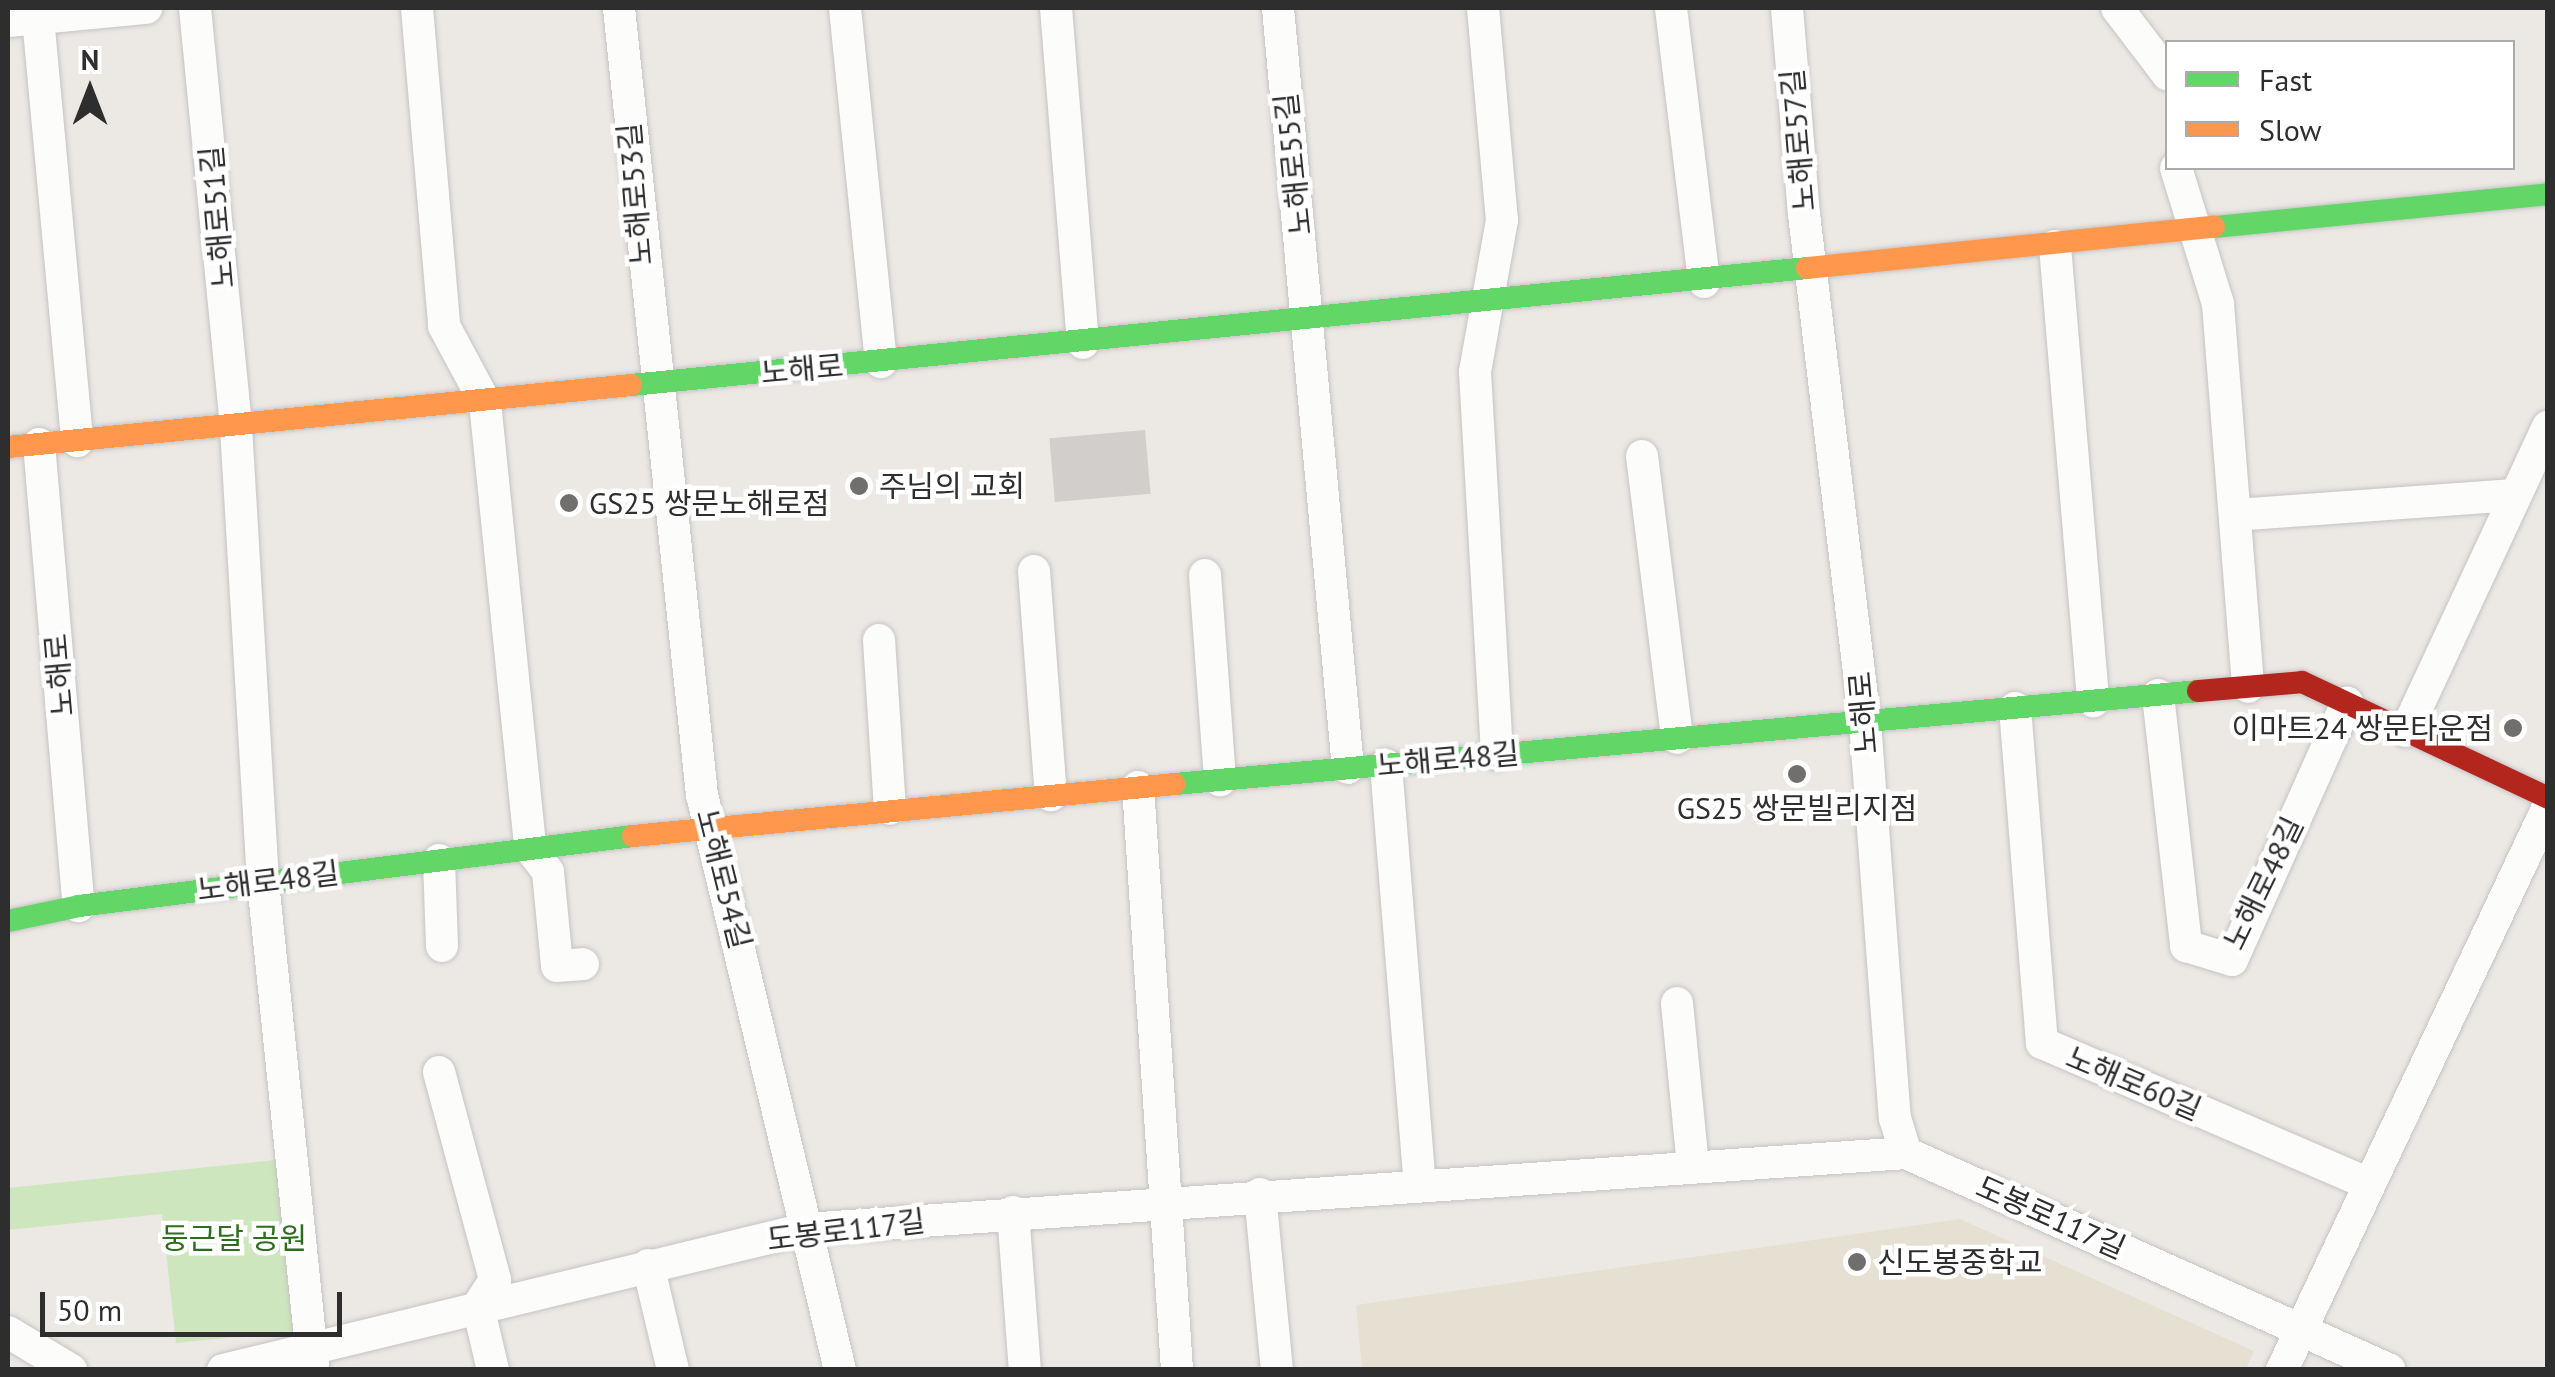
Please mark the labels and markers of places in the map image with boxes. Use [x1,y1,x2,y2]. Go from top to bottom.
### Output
place label: 주님의 교회 [879,468,1025,504]
marker: 주님의 교회 [848,475,870,497]
place label: GS25 쌍문노해로점 [589,485,830,521]
marker: GS25 쌍문노해로점 [558,492,580,514]
place label: 이마트24 쌍문타운점 [2231,710,2493,746]
marker: 이마트24 쌍문타운점 [2502,717,2524,739]
marker: GS25 쌍문빌리지점 [1786,763,1808,785]
place label: GS25 쌍문빌리지점 [1677,790,1917,826]
place label: 신도봉중학교 [1877,1244,2043,1280]
marker: 신도봉중학교 [1846,1251,1868,1273]

